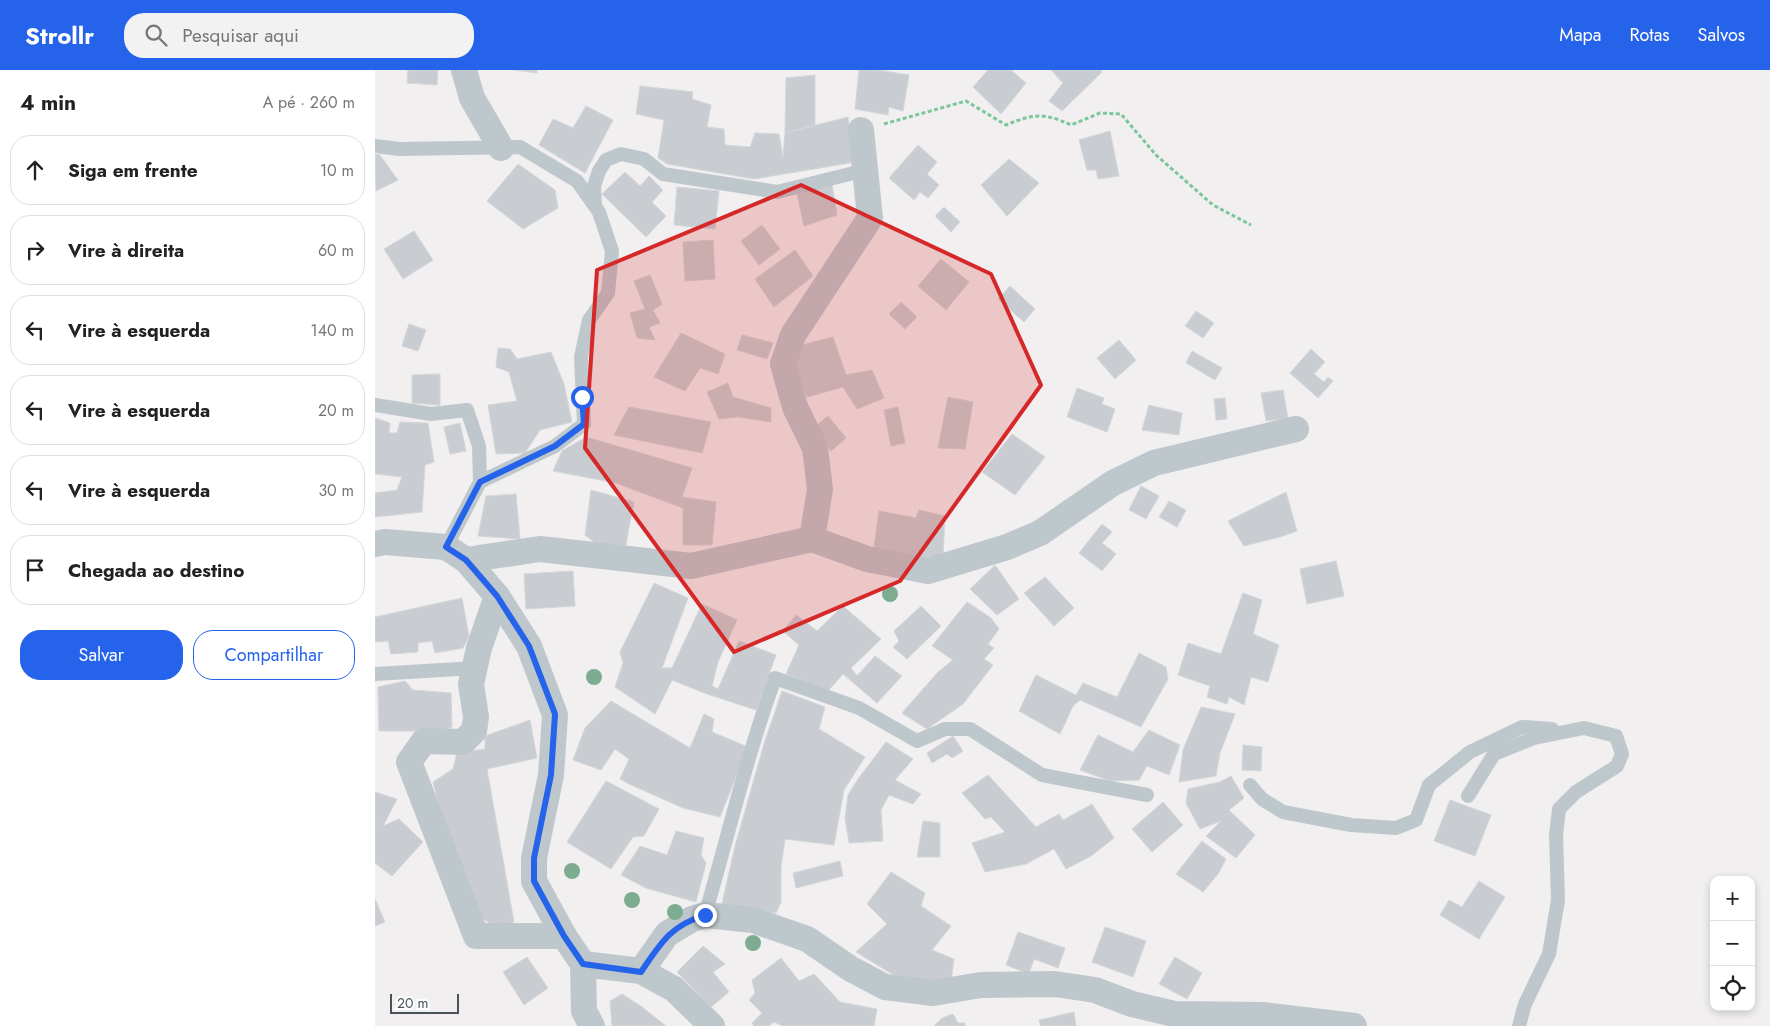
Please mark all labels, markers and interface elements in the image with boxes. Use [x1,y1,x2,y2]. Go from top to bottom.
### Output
search box [124,13,474,58]
text: Strollr [25,18,94,53]
icon: search [142,21,170,49]
text: Pesquisar aqui [182,22,299,49]
text: Mapa [1559,22,1601,48]
text: Rotas [1629,22,1670,48]
text: Salvos [1698,22,1745,48]
text: 4 min [20,88,76,118]
text: A pé · 260 m [263,91,355,114]
icon: ahead [21,156,49,184]
text: Siga em frente [68,157,198,184]
text: 10 m [320,159,354,182]
icon: right [21,236,49,264]
text: Vire à direita [68,237,184,264]
text: 60 m [318,239,354,262]
icon: left [21,316,49,344]
text: Vire à esquerda [68,317,210,344]
text: 140 m [311,319,354,342]
route start [571,386,594,409]
icon: left [21,396,49,424]
text: Vire à esquerda [68,397,210,424]
text: 20 m [318,399,354,422]
icon: left [21,476,49,504]
text: Vire à esquerda [68,477,210,504]
text: 30 m [318,479,354,502]
icon: arrive [21,556,49,584]
text: Chegada ao destino [68,557,244,584]
button: Salvar [20,630,183,680]
button: Compartilhar [193,630,355,680]
map controls [1710,876,1755,1011]
button: + [1710,876,1755,921]
route end [694,904,717,927]
button: − [1710,921,1755,966]
button: locate [1710,966,1755,1011]
scale bar [390,991,459,1014]
text: 20 m [397,993,429,1013]

